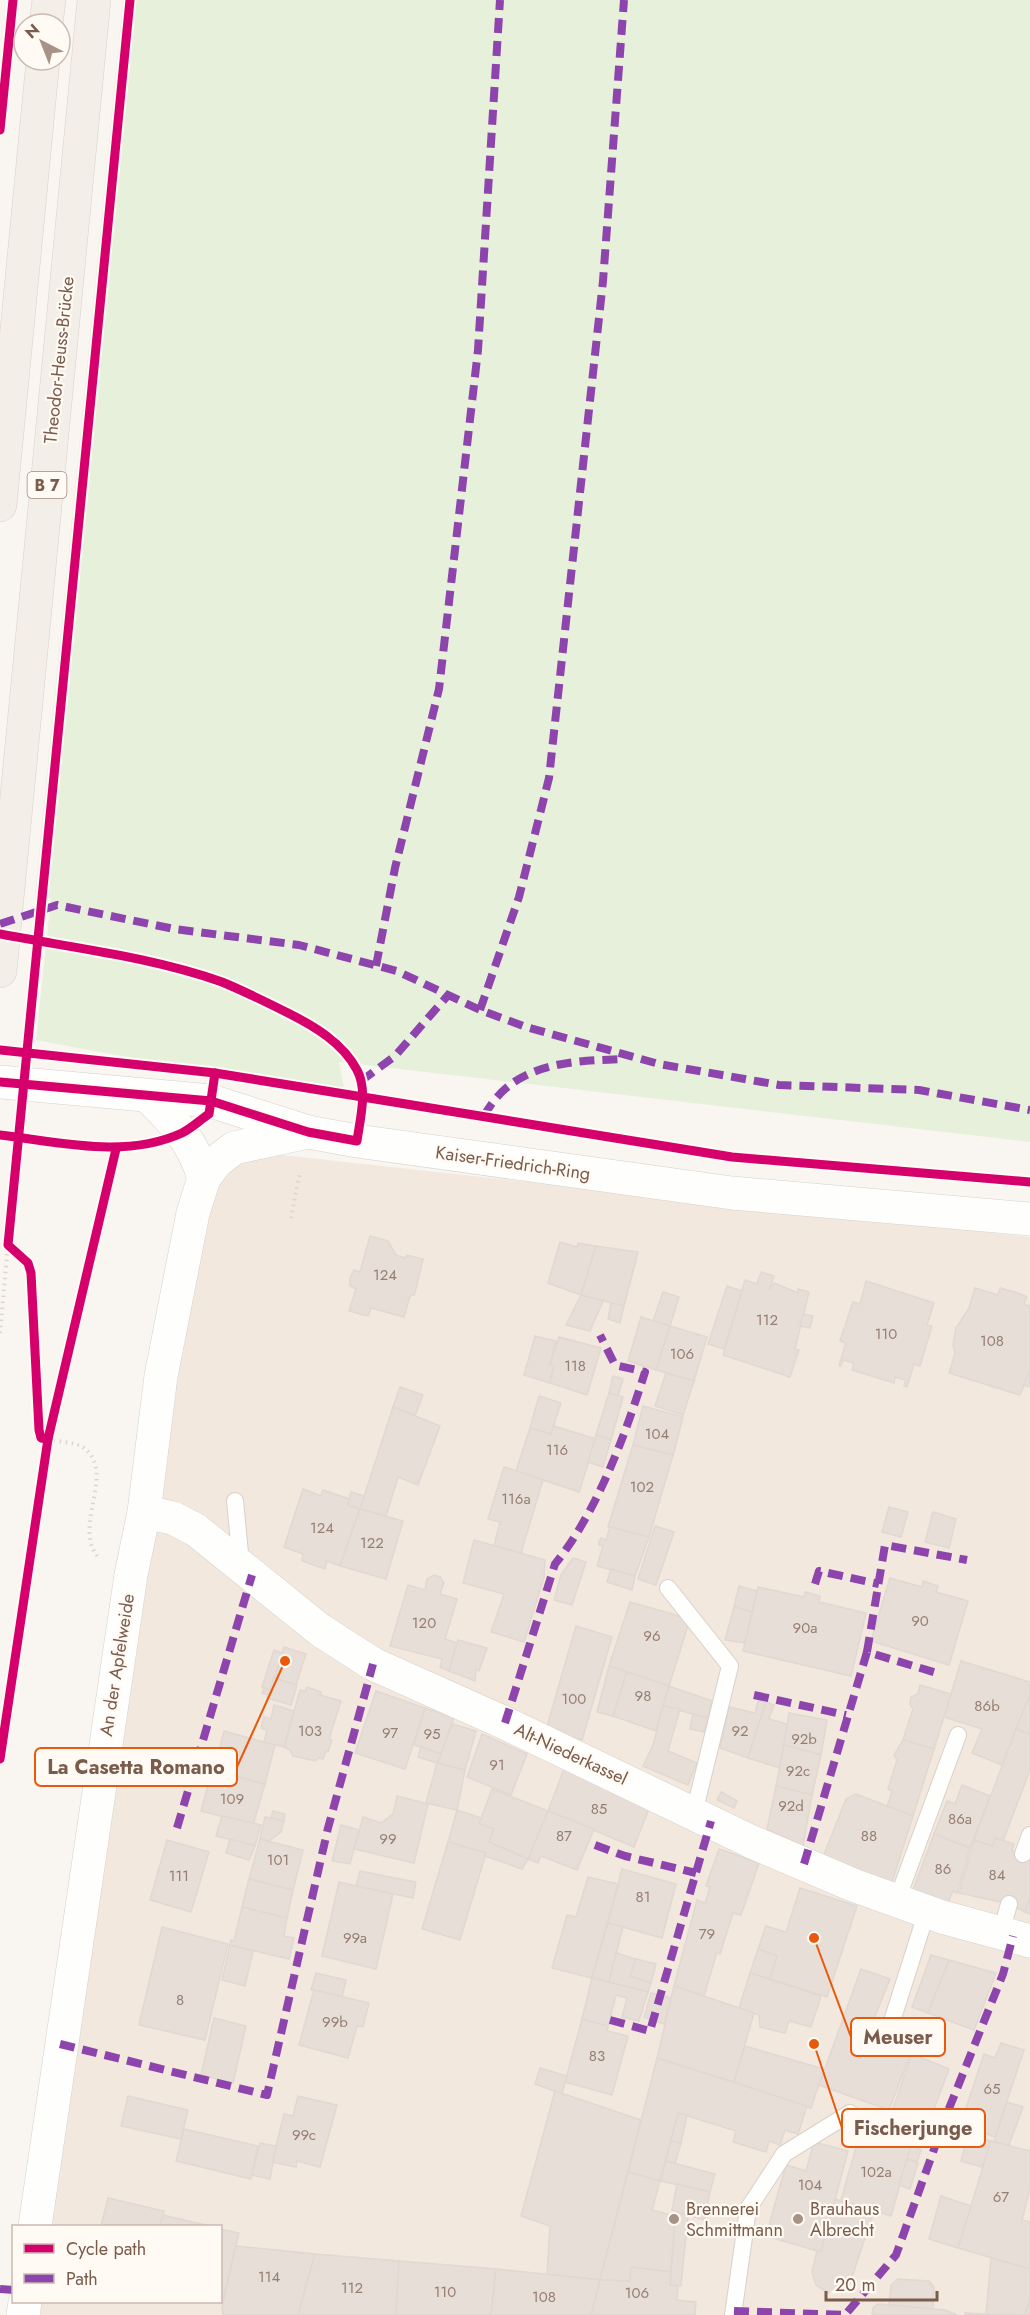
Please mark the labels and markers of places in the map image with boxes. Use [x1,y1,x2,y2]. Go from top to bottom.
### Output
callout: La Casetta Romano [35,1748,237,1786]
callout: Meuser [851,2018,945,2056]
callout: Fischerjunge [842,2109,985,2147]
place label: Brennerei Schmittmann [686,2196,783,2243]
place label: Brauhaus Albrecht [810,2196,879,2243]
marker: Brennerei Schmittmann [667,2212,681,2226]
marker: Brauhaus Albrecht [791,2212,805,2226]

